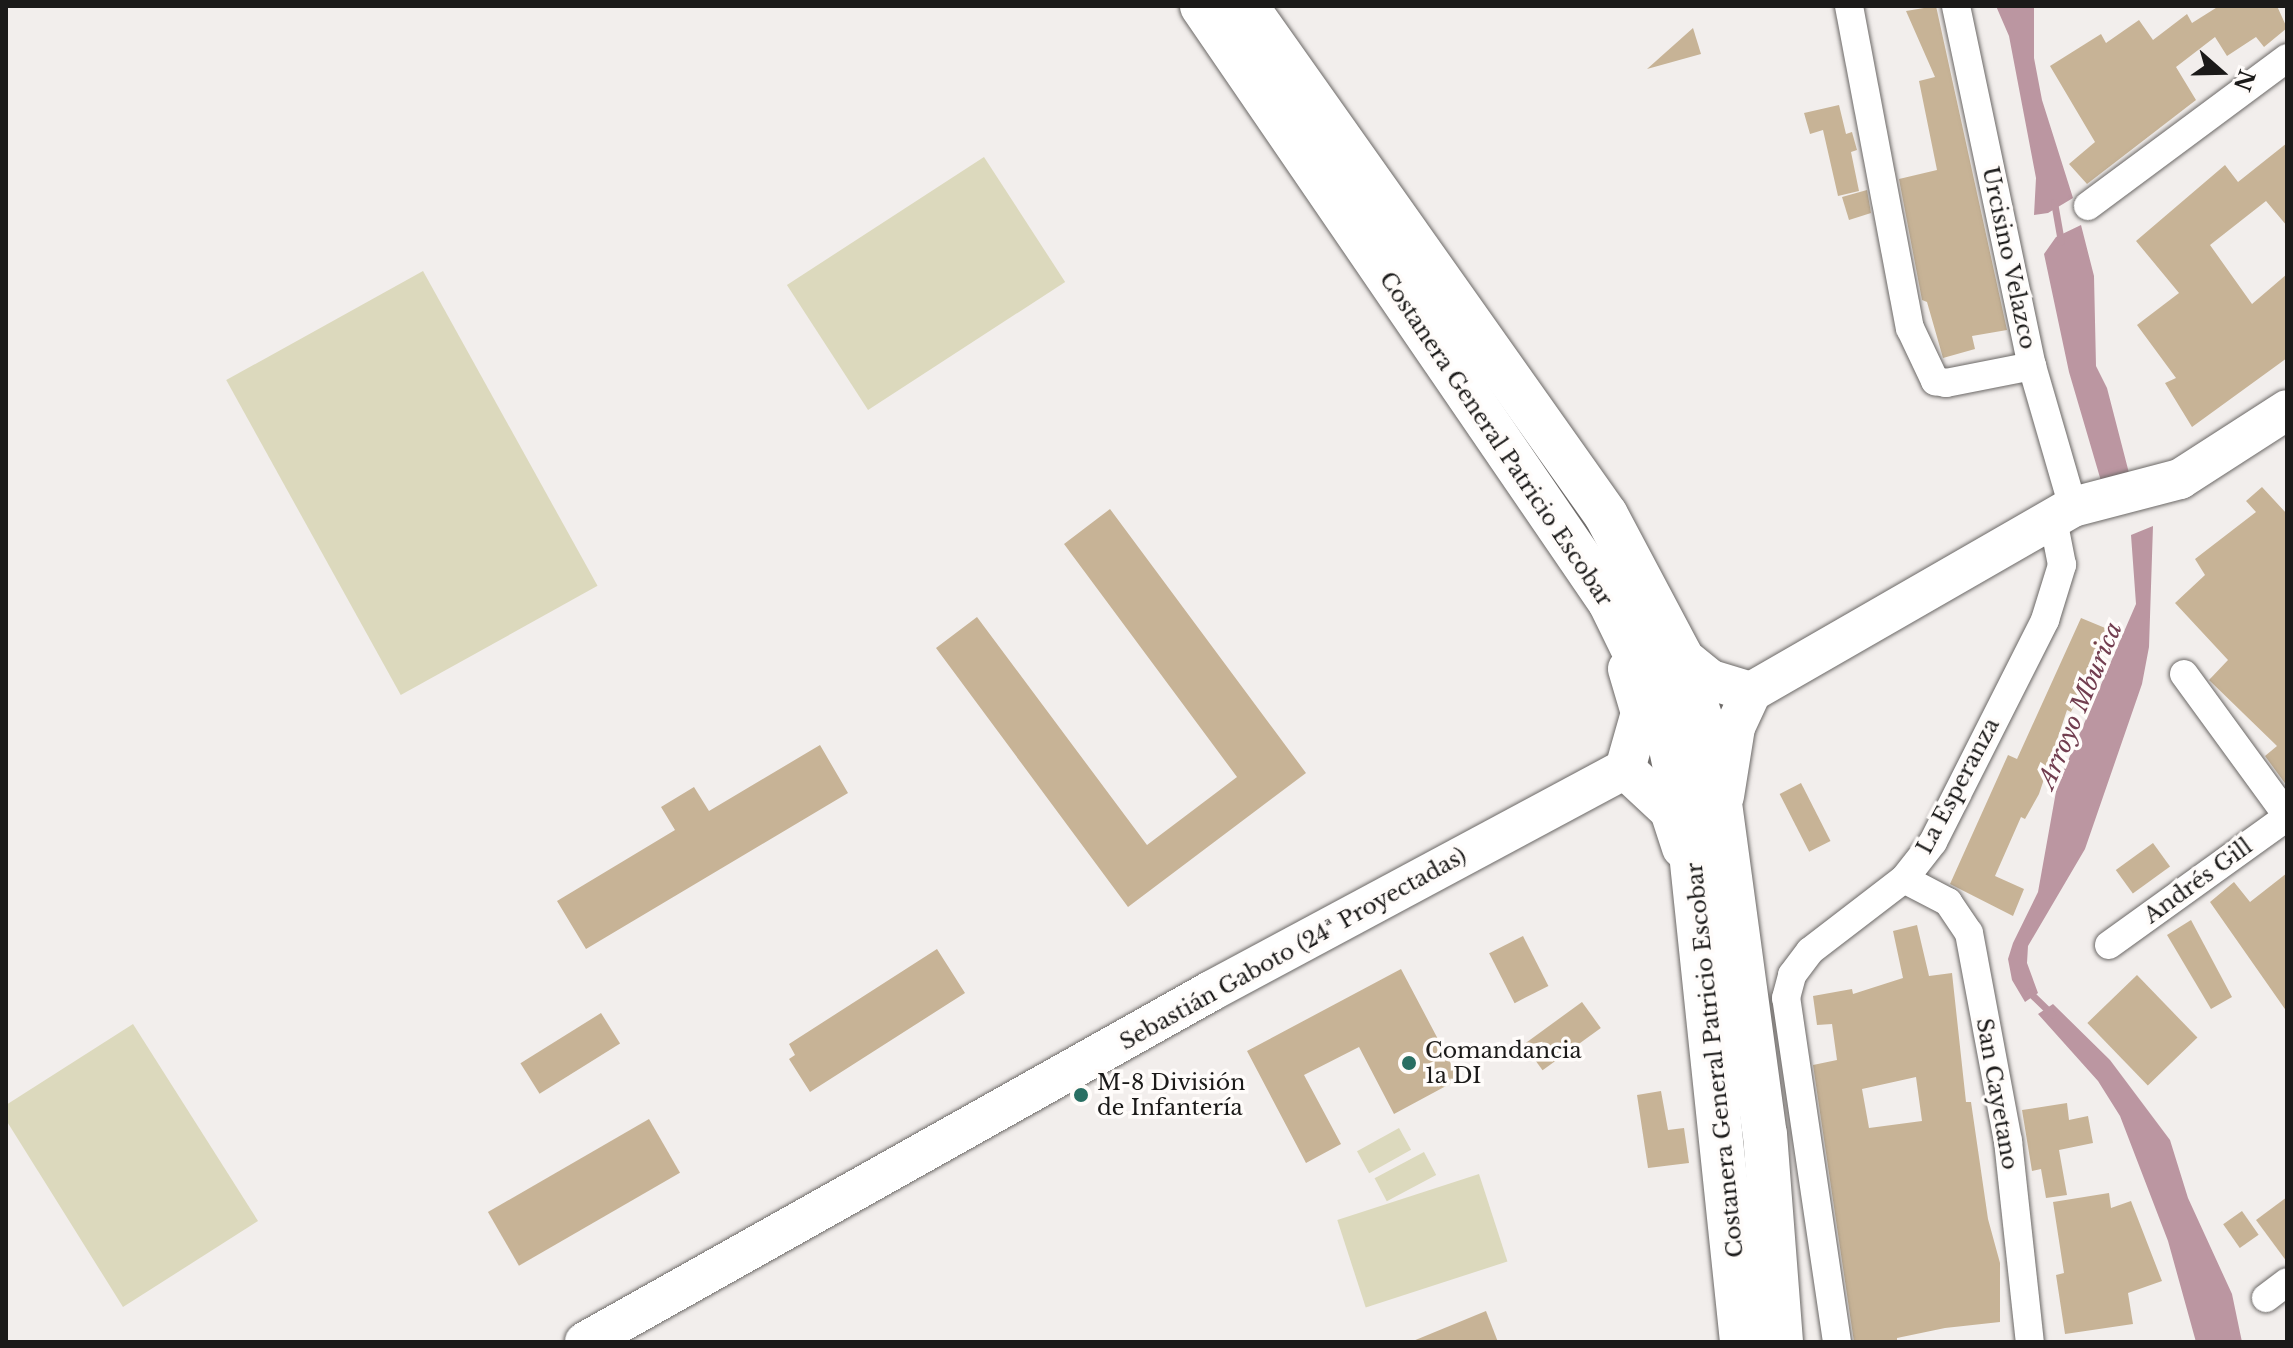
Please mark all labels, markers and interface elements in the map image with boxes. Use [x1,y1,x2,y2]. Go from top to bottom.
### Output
north arrow [2181,32,2261,112]
text: N [2228,66,2260,95]
street label: Urcisino Velazco [1977,164,2041,352]
street label: Costanera General Patricio Escobar [1374,267,1618,611]
water label: Arroyo Mburica [2032,618,2128,792]
street label: La Esperanza [1911,713,2005,859]
street label: Andrés Gill [2139,833,2257,929]
street label: Sebastián Gaboto (24ª Proyectadas) [1115,842,1471,1056]
street label: Costanera General Patricio Escobar [1681,861,1749,1259]
street label: San Cayetano [1971,1016,2023,1172]
place label: Comandancia 1a DI [1425,1037,1582,1088]
marker: Comandancia 1a DI [1400,1054,1418,1072]
place label: M-8 División de Infantería [1097,1069,1245,1120]
marker: M-8 División de Infantería [1072,1086,1090,1104]

